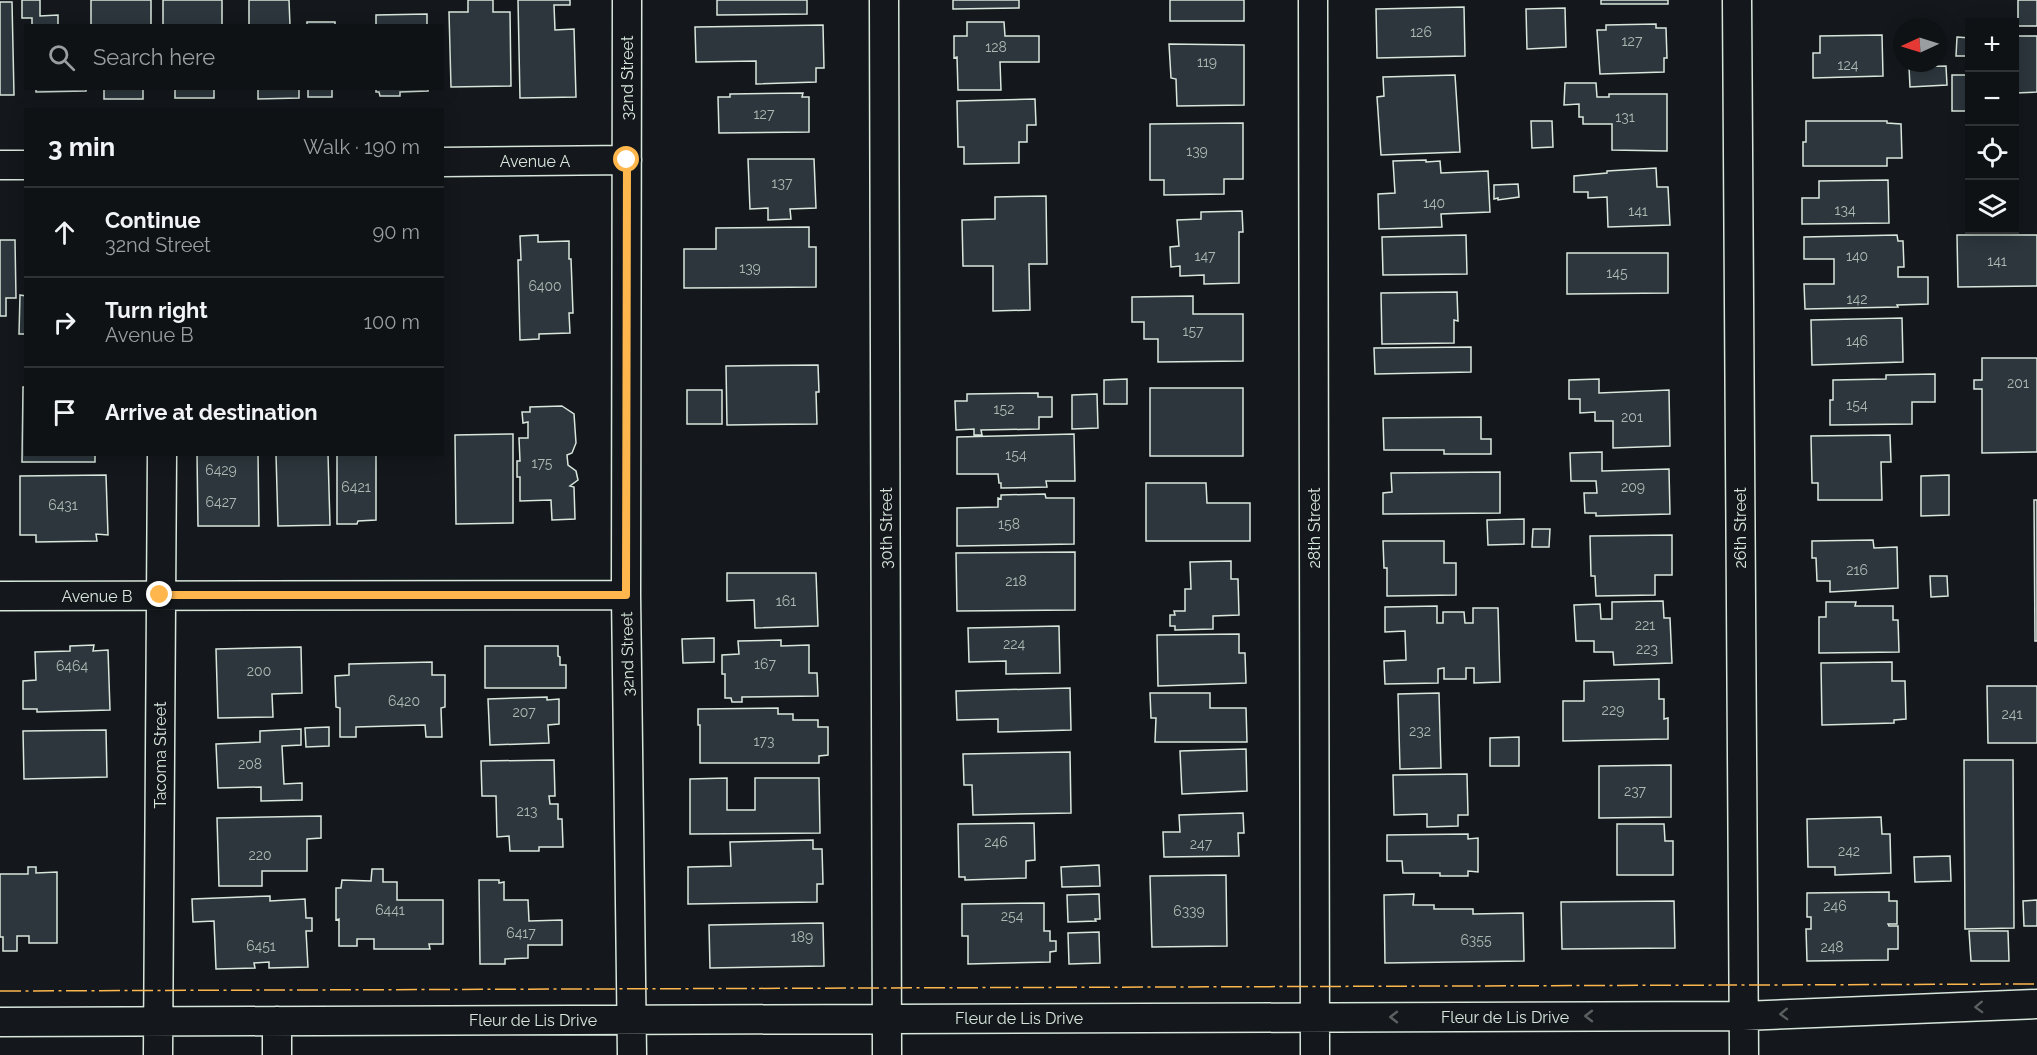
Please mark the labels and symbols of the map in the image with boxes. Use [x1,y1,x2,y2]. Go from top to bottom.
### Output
north arrow [1893,18,1947,72]
house number: 126 [1410,24,1432,40]
house number: 127 [1622,33,1643,49]
street label: 32nd Street [618,35,637,120]
house number: 128 [985,39,1007,55]
house number: 119 [1197,54,1217,70]
house number: 124 [1838,57,1859,73]
house number: 127 [754,106,775,122]
house number: 131 [1615,109,1635,125]
house number: 139 [1186,143,1208,159]
route start [613,146,639,172]
street label: Avenue A [500,152,570,171]
house number: 137 [772,175,793,191]
house number: 140 [1423,195,1445,211]
house number: 134 [1834,202,1856,218]
house number: 141 [1628,203,1648,219]
house number: 147 [1194,248,1216,264]
house number: 140 [1846,248,1868,264]
house number: 141 [1987,253,2007,269]
house number: 139 [739,260,761,276]
house number: 145 [1606,265,1628,281]
house number: 6400 [528,278,562,294]
house number: 142 [1847,291,1867,307]
house number: 157 [1182,323,1204,339]
house number: 146 [1846,333,1868,349]
house number: 201 [2007,375,2029,391]
house number: 154 [1846,397,1868,413]
house number: 152 [994,401,1014,417]
house number: 201 [1621,409,1643,425]
house number: 154 [1005,447,1027,463]
house number: 175 [532,455,553,471]
house number: 6429 [205,462,237,478]
house number: 6421 [341,479,371,495]
house number: 209 [1621,479,1645,495]
street label: 30th Street [877,487,896,569]
street label: 28th Street [1305,487,1324,568]
street label: 26th Street [1731,487,1750,569]
house number: 6427 [206,494,237,510]
house number: 6431 [48,497,78,513]
house number: 158 [998,516,1020,532]
house number: 216 [1846,562,1868,578]
house number: 218 [1005,573,1027,589]
route end [146,581,172,607]
street label: Avenue B [62,587,132,606]
house number: 161 [776,593,796,609]
street label: 32nd Street [617,611,638,696]
house number: 221 [1635,617,1655,633]
house number: 224 [1003,636,1025,652]
house number: 223 [1636,641,1658,657]
house number: 167 [754,656,776,672]
house number: 6464 [56,658,88,674]
house number: 200 [247,663,271,679]
house number: 6420 [388,693,420,709]
street label: Tacoma Street [151,701,170,808]
house number: 229 [1602,702,1624,718]
house number: 207 [512,704,536,720]
house number: 241 [2002,706,2022,722]
house number: 232 [1409,723,1431,739]
house number: 173 [754,733,774,749]
house number: 208 [238,756,262,772]
house number: 237 [1624,783,1647,799]
house number: 213 [517,803,537,819]
house number: 246 [984,834,1008,850]
house number: 247 [1190,836,1213,852]
house number: 242 [1838,843,1860,859]
house number: 220 [248,847,272,863]
house number: 246 [1823,898,1847,914]
house number: 6441 [375,902,405,918]
house number: 6339 [1173,903,1205,919]
house number: 254 [1001,908,1024,924]
house number: 6417 [506,925,536,941]
house number: 189 [791,929,813,945]
house number: 6355 [1460,932,1492,948]
house number: 6451 [246,938,276,954]
house number: 248 [1820,939,1844,955]
one-way arrow [1974,1000,1983,1013]
street label: Fleur de Lis Drive [1441,1008,1569,1027]
one-way arrow [1779,1008,1788,1021]
street label: Fleur de Lis Drive [955,1009,1083,1028]
one-way arrow [1584,1010,1593,1022]
street label: Fleur de Lis Drive [469,1011,597,1030]
one-way arrow [1389,1011,1398,1023]

